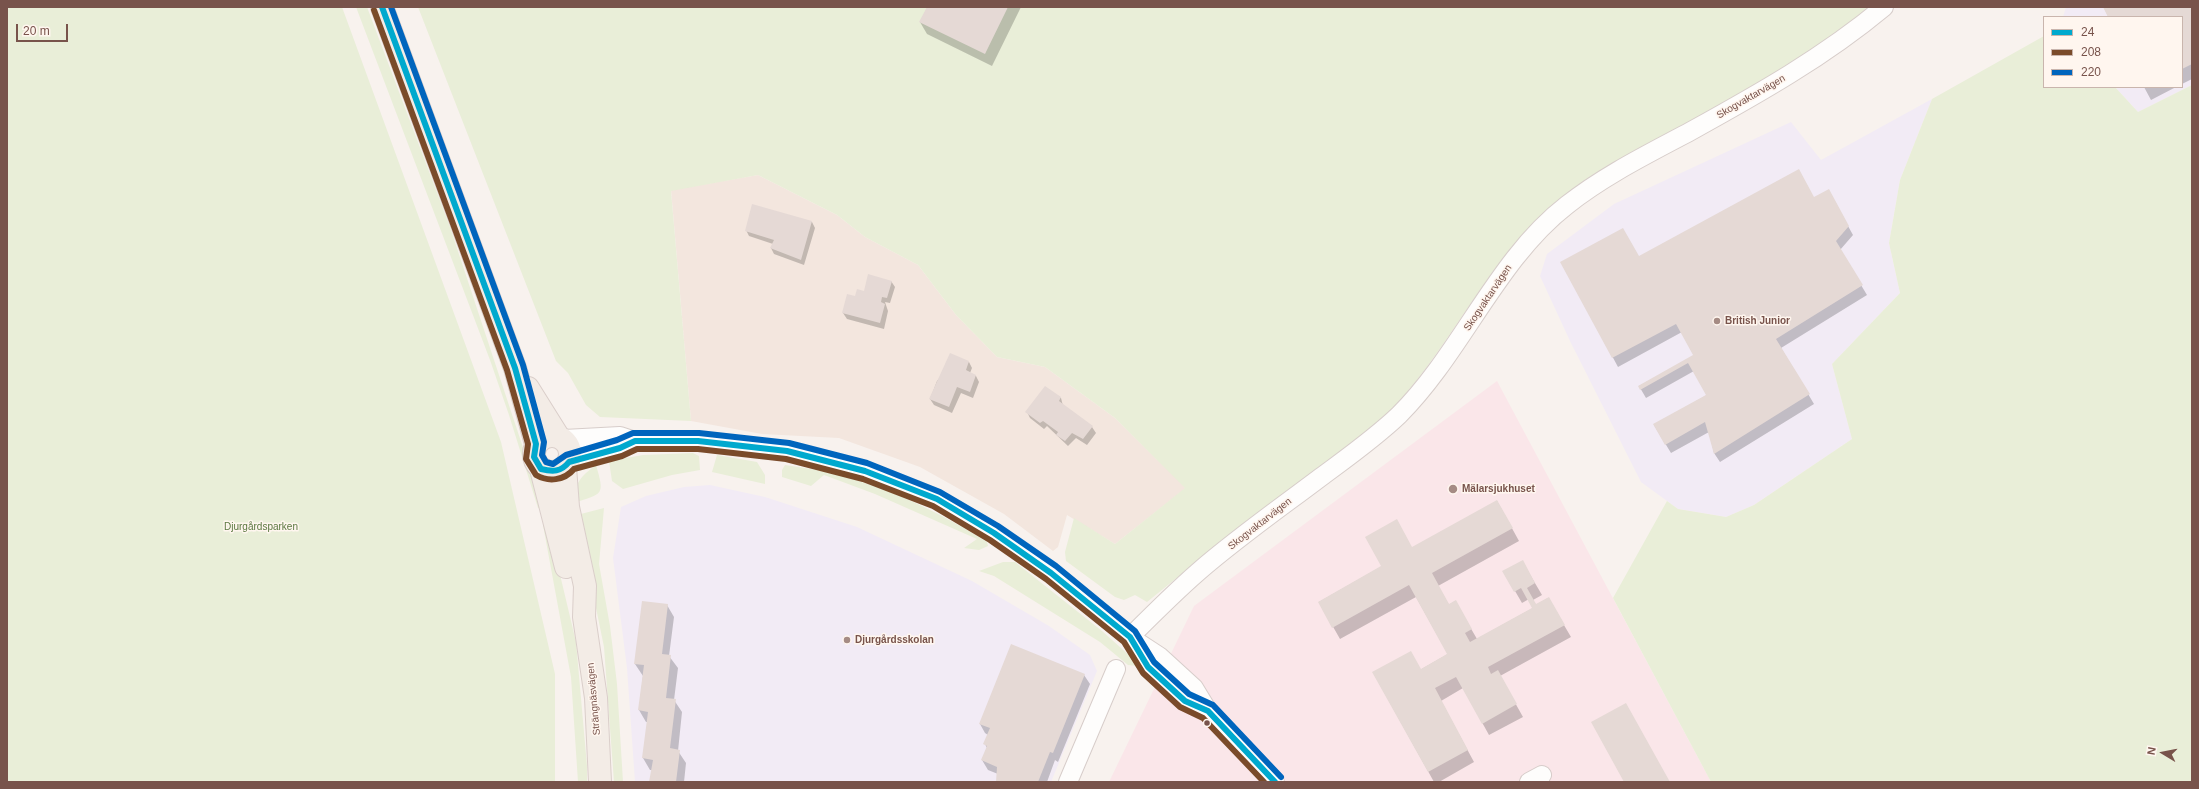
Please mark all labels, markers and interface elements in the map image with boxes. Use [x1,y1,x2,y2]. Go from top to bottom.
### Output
scale bar [18,16,70,42]
legend [2043,16,2183,88]
text: 20 m [23,24,50,38]
text: 24 [2081,25,2094,39]
text: 208 [2081,45,2101,59]
text: 220 [2081,65,2101,79]
street label: Skogvaktarvägen [1715,72,1787,122]
street label: Skogvaktarvägen [1461,263,1515,333]
place label: British Junior [1725,315,1790,327]
marker: British Junior [1712,316,1722,326]
marker: Mälarsjukhuset [1447,483,1459,495]
place label: Mälarsjukhuset [1462,483,1535,495]
street label: Skogvaktarvägen [1226,495,1294,553]
park label: Djurgårdsparken [224,521,298,533]
place label: Djurgårdsskolan [855,634,934,646]
marker: Djurgårdsskolan [842,635,852,645]
street label: Strängnäsvägen [585,662,603,736]
unlabelled marker [1202,718,1212,728]
north arrow [2143,733,2183,773]
text: N [2145,746,2158,756]

